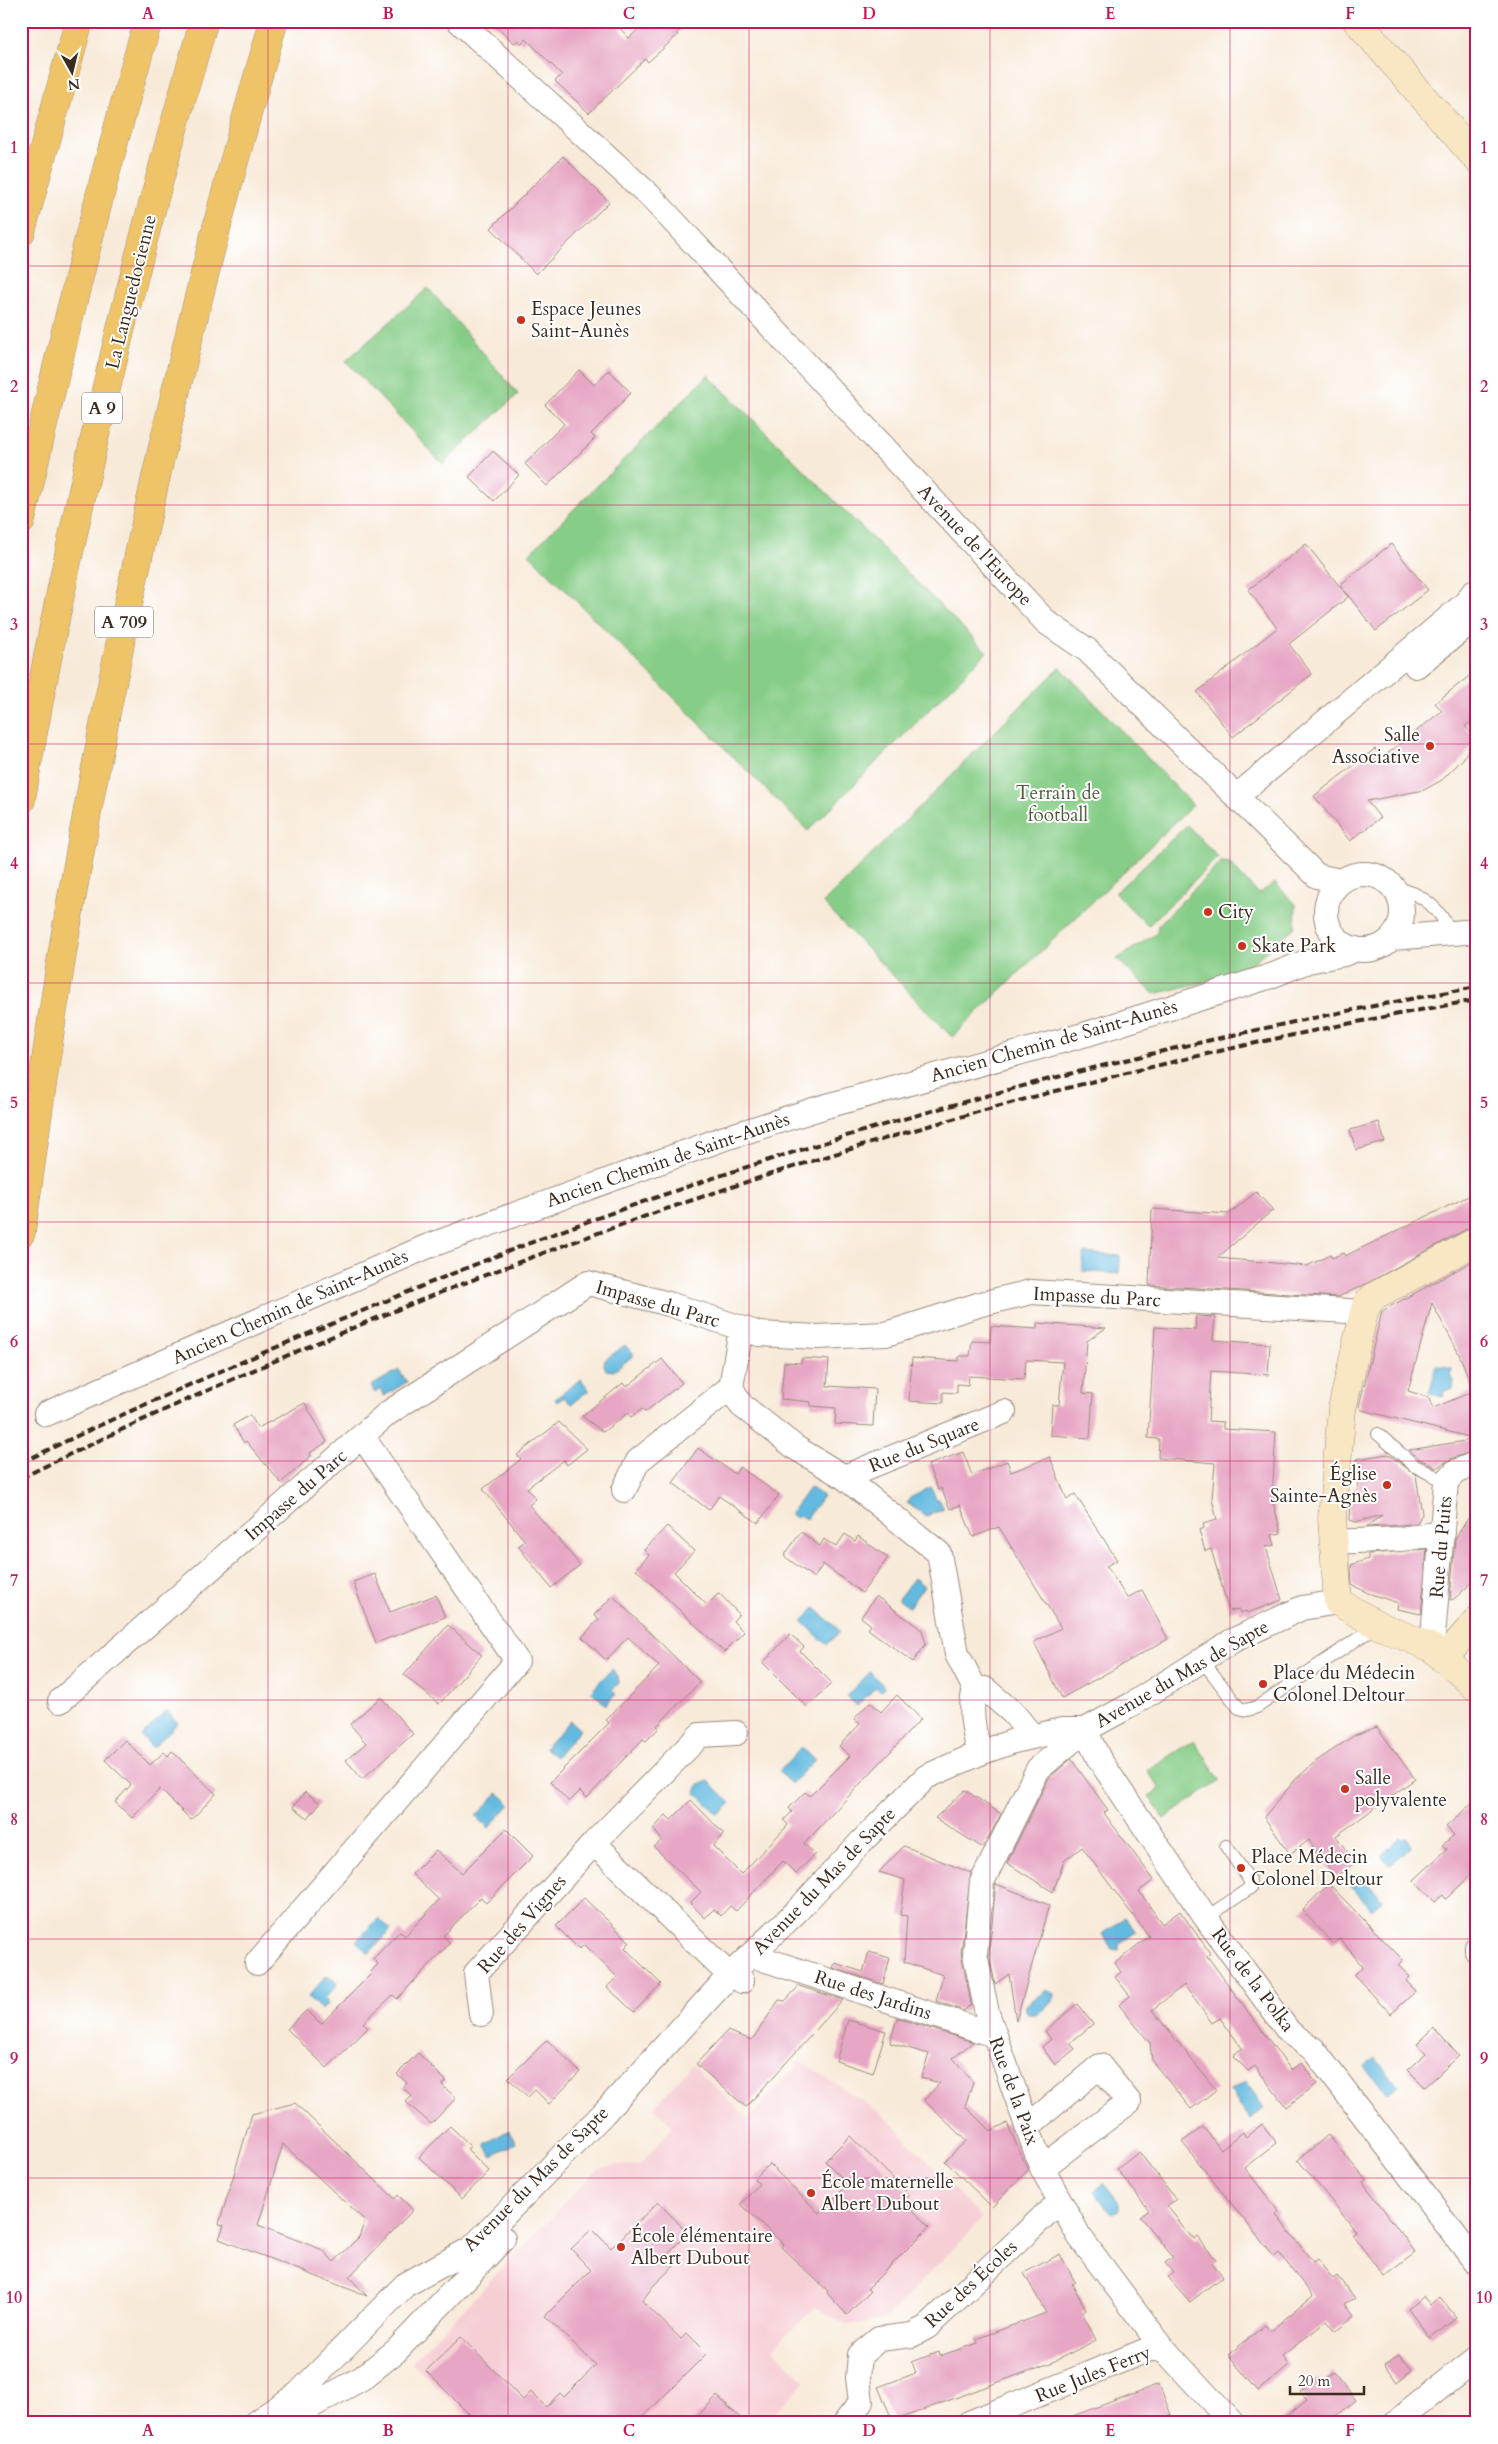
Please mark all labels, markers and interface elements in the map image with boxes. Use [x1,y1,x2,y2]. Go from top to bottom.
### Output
text: A [142,3,154,25]
text: B [382,3,394,25]
text: C [623,3,635,25]
text: D [862,3,876,25]
text: E [1105,3,1115,25]
text: F [1345,3,1355,25]
north arrow [48,48,98,98]
text: N [66,74,81,95]
text: 1 [10,137,18,159]
text: 1 [1480,137,1488,159]
street label: La Languedocienne [99,212,163,372]
place label: Espace Jeunes Saint-Aunès [531,296,641,344]
marker: Espace Jeunes Saint-Aunès [515,314,527,326]
text: 2 [10,376,18,398]
text: 2 [1480,376,1488,398]
road number: A 9 [82,392,122,423]
street label: Avenue de l'Europe [912,478,1038,612]
road number: A 709 [95,606,153,638]
text: 3 [10,614,18,636]
text: 3 [1480,614,1488,636]
place label: Salle Associative [1332,722,1420,770]
marker: Salle Associative [1424,740,1436,752]
park label: Terrain de football [1016,780,1100,828]
text: 4 [10,853,18,875]
text: 4 [1480,853,1488,875]
place label: City [1218,899,1254,925]
marker: City [1202,906,1214,918]
place label: Skate Park [1252,933,1337,959]
marker: Skate Park [1236,940,1248,952]
street label: Ancien Chemin de Saint-Aunès [928,993,1180,1089]
text: 5 [10,1092,18,1114]
text: 5 [1480,1092,1488,1114]
street label: Ancien Chemin de Saint-Aunès [543,1106,793,1214]
street label: Ancien Chemin de Saint-Aunès [168,1243,412,1371]
street label: Impasse du Parc [593,1274,723,1334]
street label: Impasse du Parc [1032,1281,1162,1313]
text: 6 [10,1331,18,1353]
text: 6 [1480,1331,1488,1353]
street label: Rue du Square [865,1411,983,1479]
street label: Impasse du Parc [239,1443,353,1547]
place label: Église Sainte-Agnès [1270,1461,1377,1509]
marker: Église Sainte-Agnès [1381,1479,1393,1491]
street label: Rue du Puits [1424,1495,1458,1599]
text: 7 [10,1570,18,1592]
text: 7 [1480,1570,1488,1592]
street label: Avenue du Mas de Sapte [1091,1614,1273,1734]
place label: Place du Médecin Colonel Deltour [1273,1660,1416,1708]
marker: Place du Médecin Colonel Deltour [1257,1678,1269,1690]
place label: Salle polyvalente [1355,1765,1447,1813]
marker: Salle polyvalente [1339,1783,1351,1795]
street label: Avenue du Mas de Sapte [746,1801,902,1961]
text: 8 [10,1809,18,1831]
text: 8 [1480,1809,1488,1831]
place label: Place Médecin Colonel Deltour [1251,1844,1383,1892]
marker: Place Médecin Colonel Deltour [1235,1862,1247,1874]
street label: Rue des Vignes [472,1869,572,1979]
street label: Rue de la Polka [1205,1923,1301,2037]
street label: Rue des Jardins [811,1964,935,2026]
street label: Rue de la Paix [982,2033,1046,2149]
text: 9 [10,2048,18,2070]
text: 9 [1480,2048,1488,2070]
street label: Avenue du Mas de Sapte [457,2100,615,2258]
place label: École maternelle Albert Dubout [821,2169,954,2217]
marker: École maternelle Albert Dubout [805,2187,817,2199]
place label: École élémentaire Albert Dubout [631,2223,773,2271]
street label: Rue des Écoles [919,2234,1023,2334]
marker: École élémentaire Albert Dubout [615,2241,627,2253]
text: 10 [6,2287,22,2309]
text: 10 [1476,2287,1492,2309]
street label: Rue Jules Ferry [1031,2339,1155,2409]
scale bar [1290,2364,1364,2396]
text: 20 m [1298,2371,1330,2391]
text: A [142,2420,154,2442]
text: B [382,2420,394,2442]
text: C [623,2420,635,2442]
text: D [862,2420,876,2442]
text: E [1105,2420,1115,2442]
text: F [1345,2420,1355,2442]

